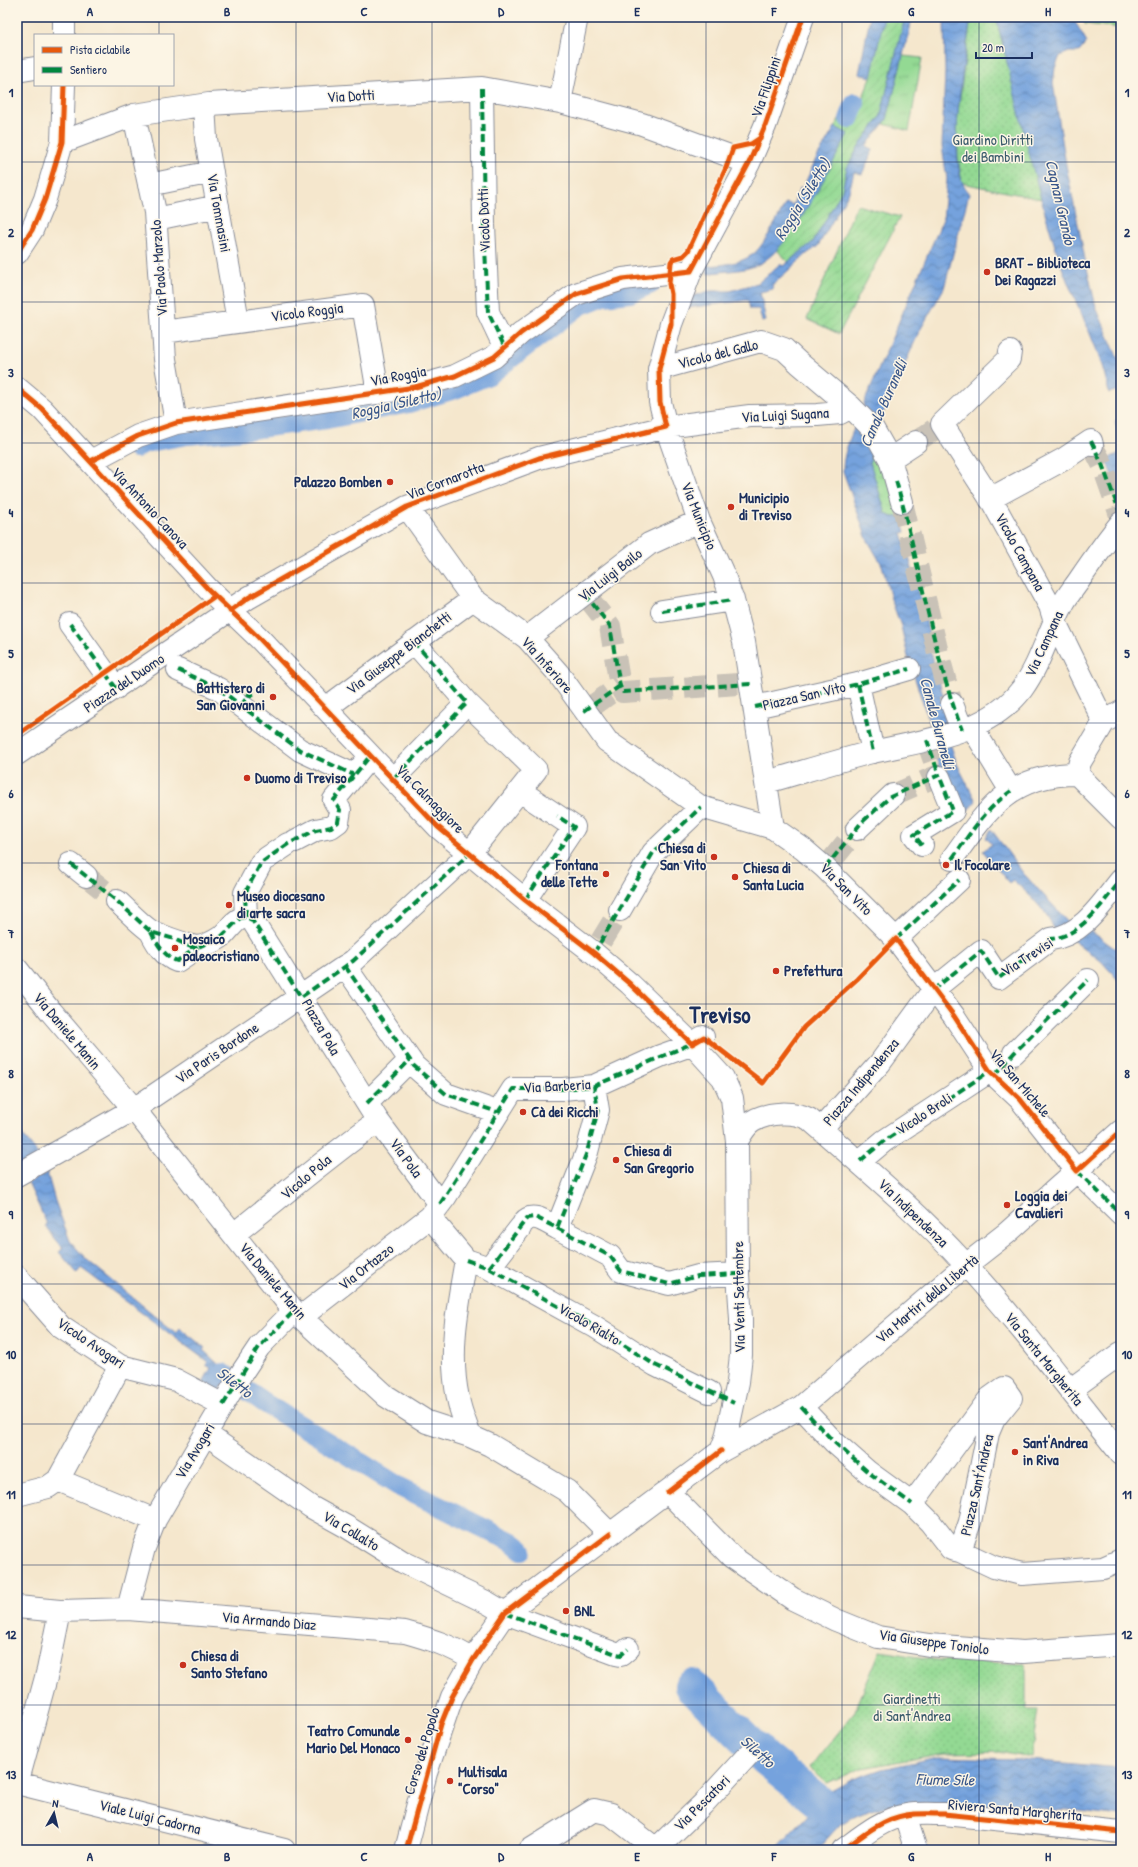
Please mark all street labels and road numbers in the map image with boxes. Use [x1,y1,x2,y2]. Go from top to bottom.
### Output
street label: Via Filippini [745,53,786,120]
street label: Via Dotti [326,84,375,107]
street label: Via Tommasini [202,172,237,254]
street label: Vicolo Dotti [472,188,495,252]
street label: Via Paolo Marzolo [145,219,172,317]
street label: Vicolo Roggia [270,297,344,326]
street label: Vicolo del Gallo [676,333,760,374]
street label: Via Roggia [368,360,428,391]
street label: Via Luigi Sugana [741,402,829,427]
street label: Via Cornarotta [403,456,487,505]
street label: Via Antonio Canova [107,462,194,553]
street label: Via Municipio [676,479,723,553]
street label: Vicolo Campana [990,509,1051,595]
street label: Via Luigi Bailo [573,543,646,606]
street label: Via Giuseppe Bianchetti [342,606,456,699]
street label: Via Campana [1019,607,1068,680]
street label: Via Inferiore [517,631,578,698]
street label: Piazza del Duomo [79,648,168,717]
street label: Piazza San Vito [760,676,847,715]
street label: Via Calmaggiore [391,759,470,838]
street label: Via San Vito [815,857,878,920]
street label: Via Trevisi [997,932,1057,981]
street label: Via Daniele Manin [29,987,106,1074]
street label: Piazza Pola [297,995,346,1059]
street label: Via Paris Bordone [171,1017,263,1088]
street label: Piazza Indipendenza [818,1033,904,1130]
street label: Via San Michele [985,1044,1056,1121]
street label: Via Barberia [523,1073,591,1098]
street label: Vicolo Broli [891,1087,956,1140]
street label: Via Pola [385,1134,428,1182]
street label: Vicolo Pola [276,1149,336,1204]
street label: Via Indipendenza [873,1174,953,1252]
street label: Via Daniele Manin [235,1237,312,1324]
street label: Via Ortazzo [334,1238,398,1295]
street label: Via Venti Settembre [727,1241,750,1353]
street label: Via Martiri della Libertà [871,1249,983,1348]
street label: Vicolo Rialto [554,1297,624,1350]
street label: Via Santa Margherita [1000,1307,1089,1410]
street label: Vicolo Avogari [53,1312,130,1373]
street label: Via Avogari [170,1419,220,1483]
street label: Piazza Sant'Andrea [955,1432,998,1538]
street label: Via Collalto [319,1505,384,1556]
street label: Via Armando Diaz [221,1606,318,1635]
street label: Via Giuseppe Toniolo [878,1623,990,1660]
street label: Corso del Popolo [398,1705,445,1797]
street label: Via Pescatori [669,1770,735,1836]
street label: Riviera Santa Margherita [947,1793,1083,1826]
street label: Viale Luigi Cadorna [97,1794,203,1839]

